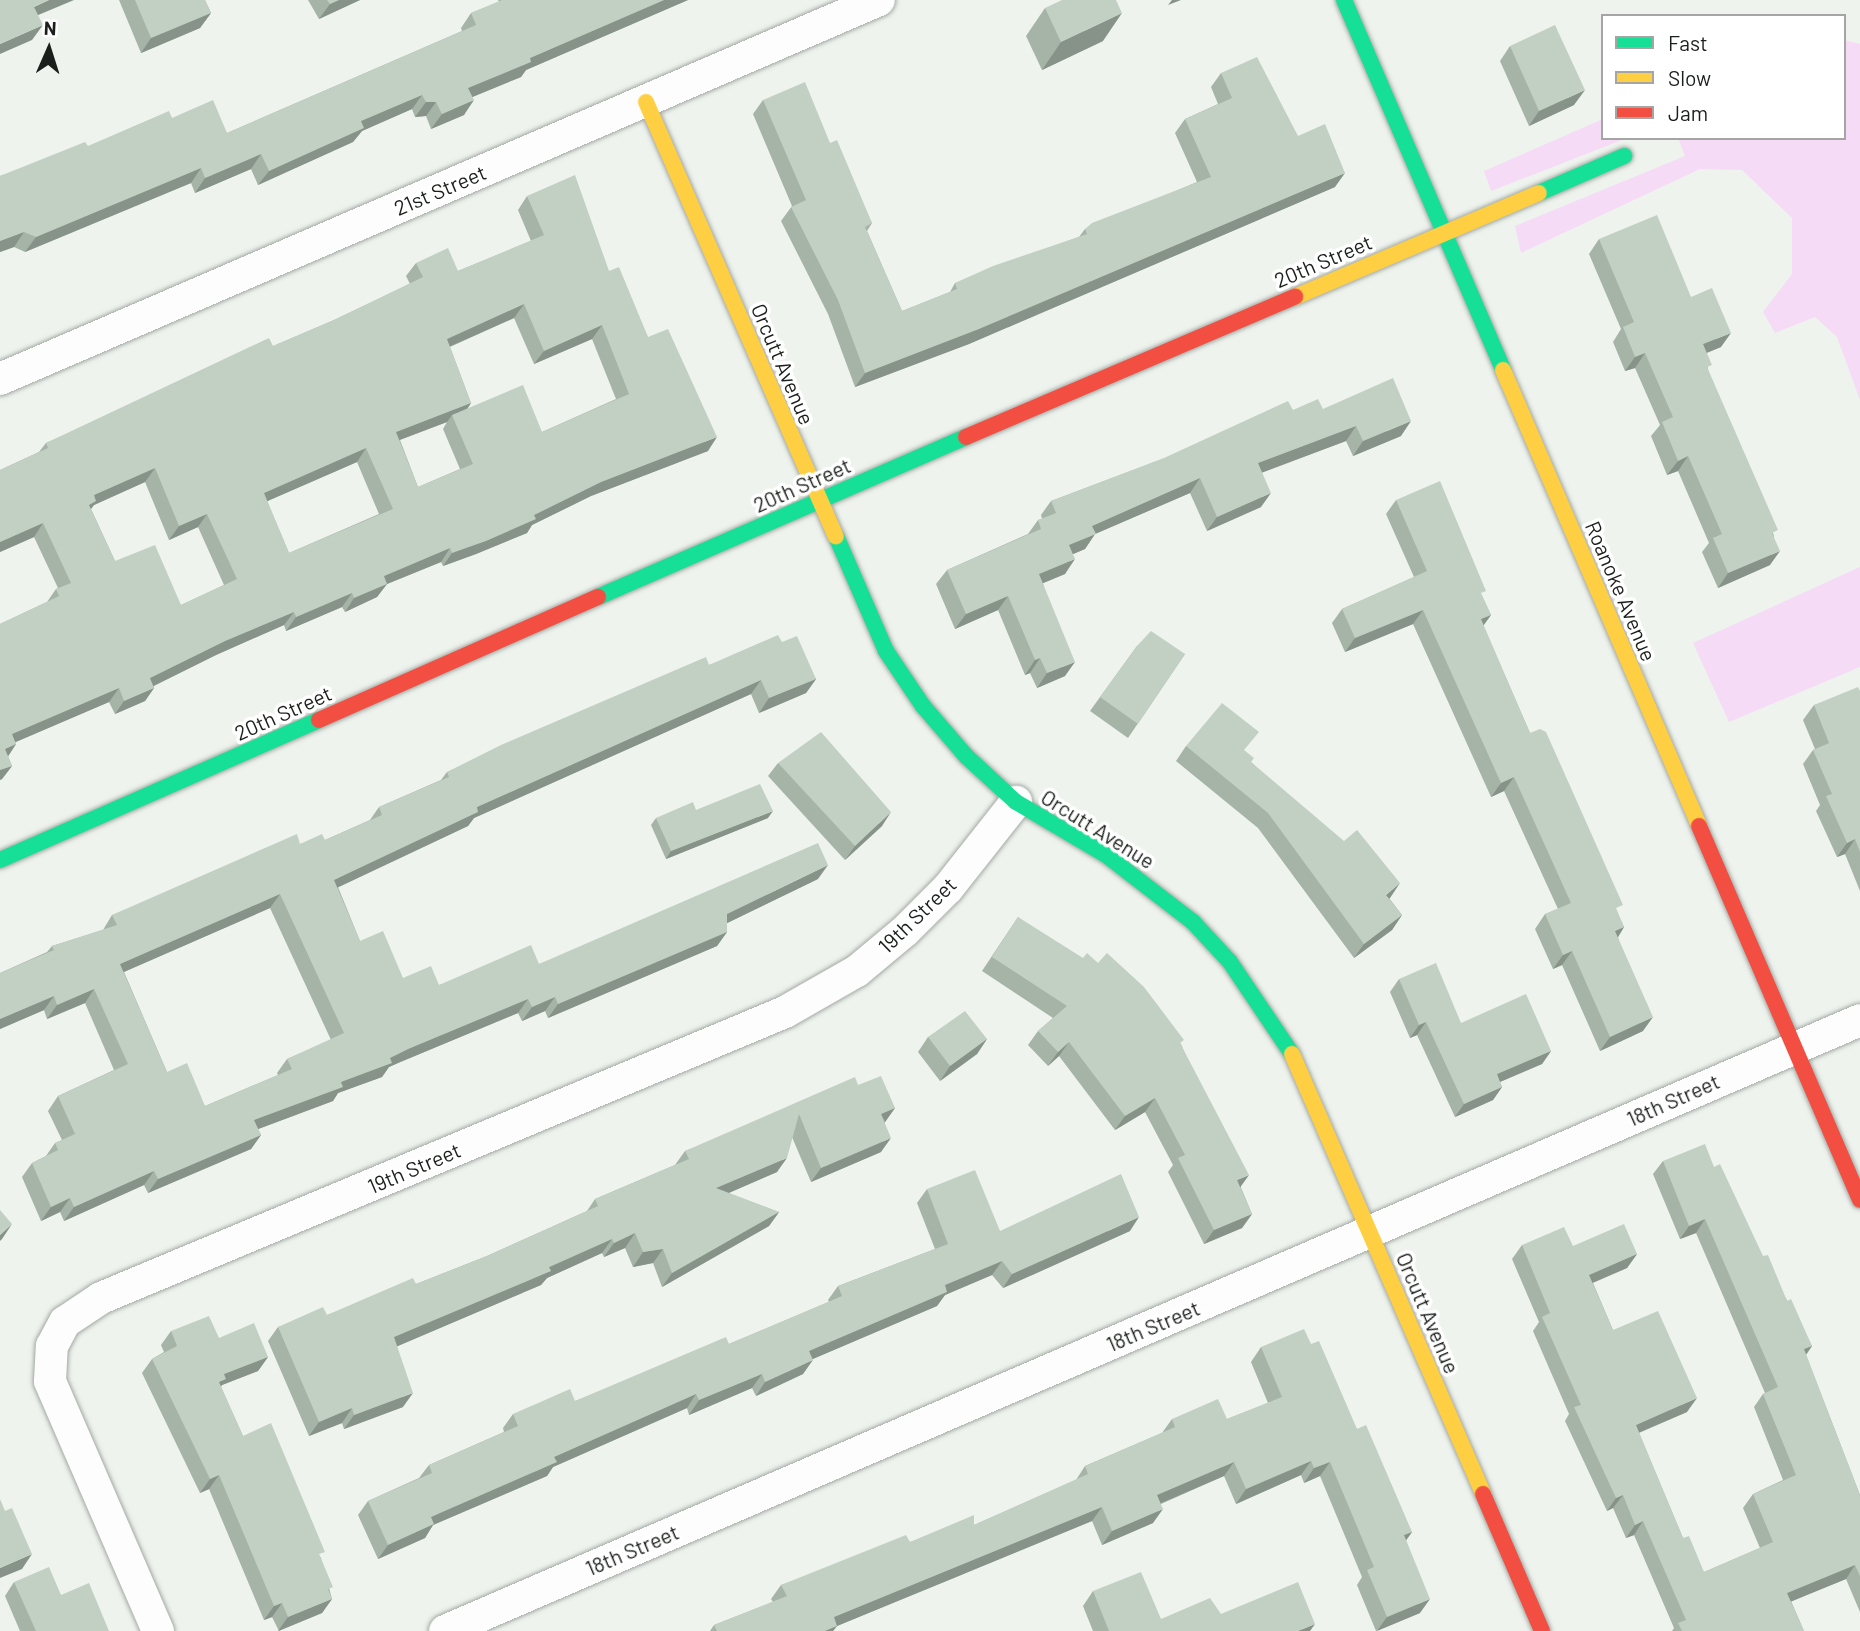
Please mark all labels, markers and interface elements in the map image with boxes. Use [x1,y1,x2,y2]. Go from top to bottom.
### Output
north arrow [14,14,84,84]
legend [1601,14,1846,140]
text: N [43,16,57,39]
text: Fast [1668,30,1708,55]
text: Slow [1668,65,1711,90]
text: Jam [1668,100,1708,125]
street label: 21st Street [390,159,490,221]
street label: 20th Street [1270,229,1376,293]
street label: Orcutt Avenue [746,300,820,428]
street label: 20th Street [750,452,854,518]
street label: Roanoke Avenue [1580,517,1662,665]
street label: 20th Street [231,680,335,746]
street label: Orcutt Avenue [1037,784,1159,874]
street label: 19th Street [873,872,961,958]
street label: 18th Street [1623,1068,1723,1132]
street label: 19th Street [364,1137,464,1199]
street label: Orcutt Avenue [1391,1249,1465,1377]
street label: 18th Street [1103,1295,1203,1357]
street label: 18th Street [582,1519,682,1581]

